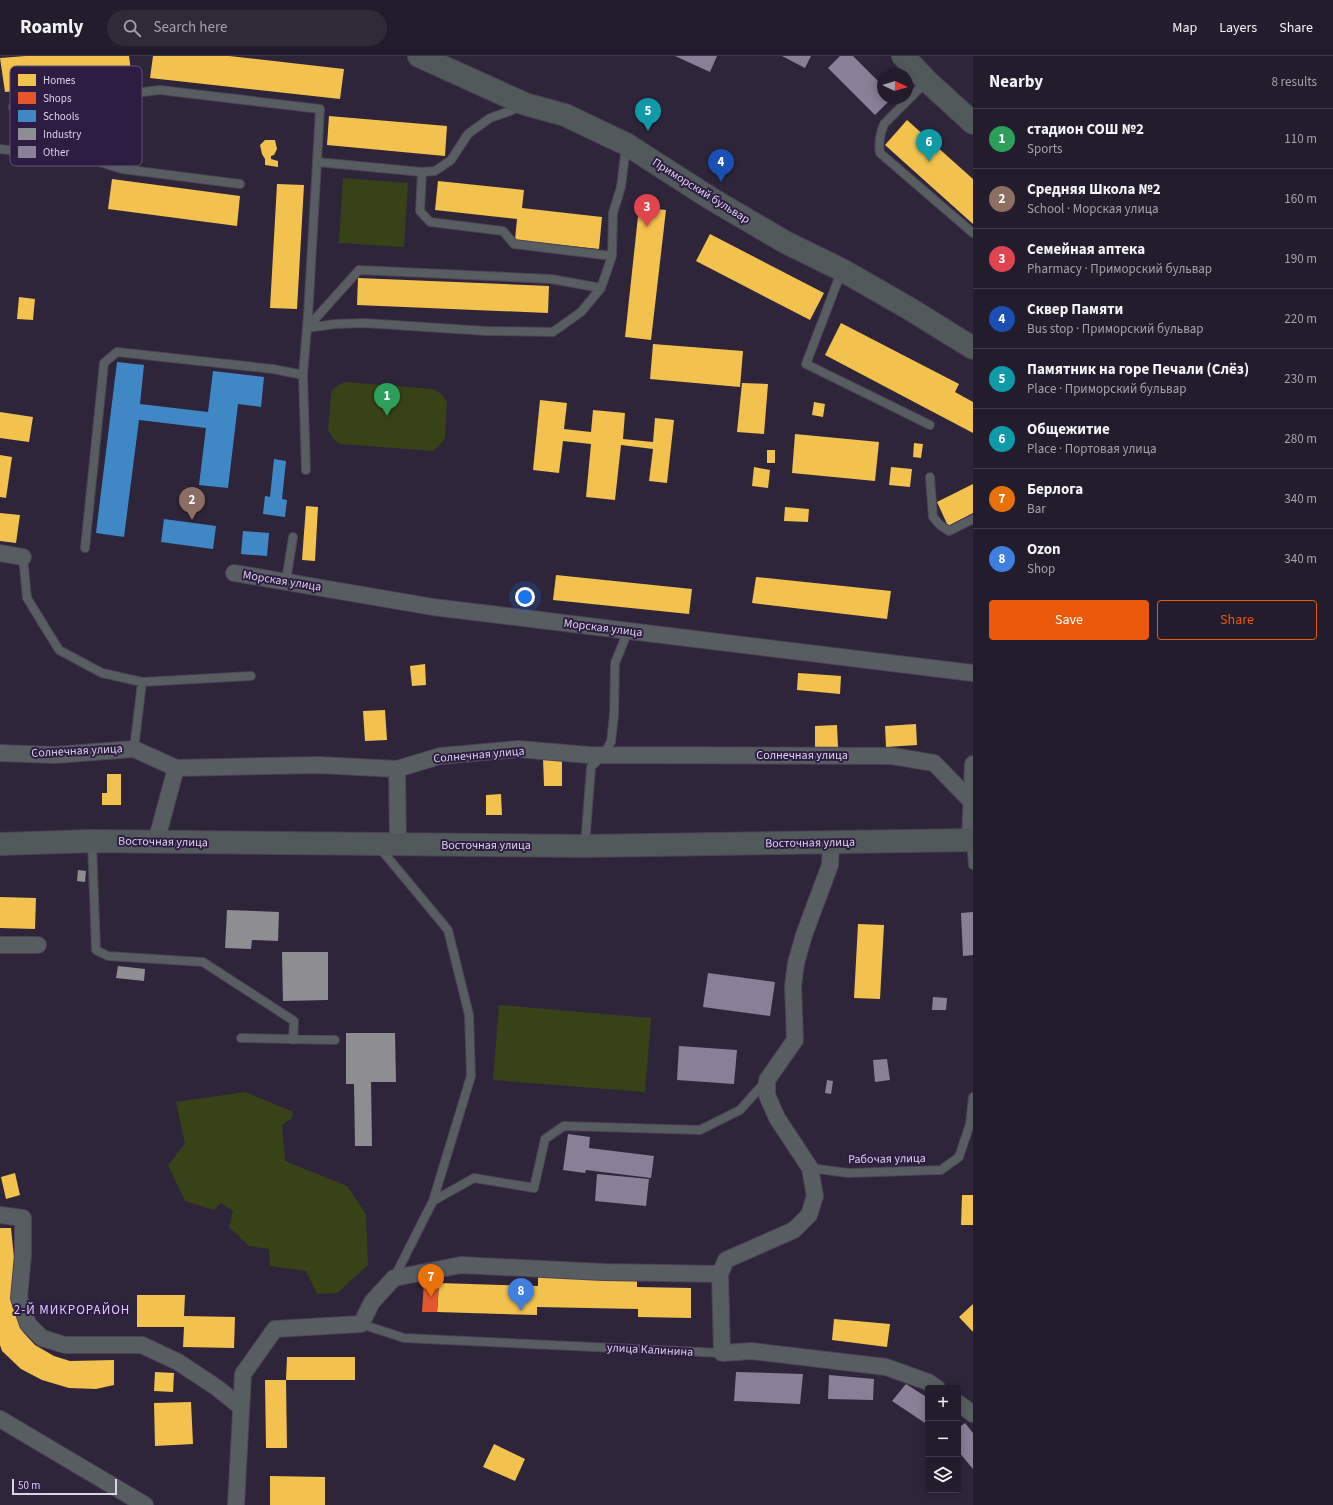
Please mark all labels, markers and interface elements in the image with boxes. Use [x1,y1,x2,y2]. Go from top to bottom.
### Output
search box [107,10,387,46]
text: Roamly [20,14,83,41]
icon: search [121,17,143,39]
text: Search here [153,17,227,38]
text: Map [1172,18,1197,38]
text: Layers [1219,18,1257,38]
text: Share [1279,18,1313,38]
legend [10,66,142,166]
north arrow [877,68,913,104]
text: Nearby [989,70,1043,94]
text: Homes [43,73,76,88]
text: 8 results [1272,73,1317,91]
text: Shops [43,91,72,106]
pin: 5 [635,98,661,131]
text: Schools [43,109,80,124]
text: стадион СОШ №2 [1027,119,1144,140]
text: Industry [43,127,81,142]
pin: 6 [916,129,942,162]
text: 1 [999,130,1005,148]
text: 110 m [1284,130,1317,148]
text: Sports [1027,140,1062,158]
text: Other [43,145,69,160]
pin: 4 [708,149,734,182]
street label: Приморский бульвар [649,154,753,228]
text: Средняя Школа №2 [1027,179,1161,200]
text: 2 [999,190,1005,208]
text: 160 m [1284,190,1317,208]
pin: 3 [634,194,660,227]
text: School · Морская улица [1027,200,1159,218]
text: Семейная аптека [1027,239,1145,260]
text: 3 [999,250,1005,268]
text: 190 m [1284,250,1317,268]
text: Pharmacy · Приморский бульвар [1027,260,1212,278]
text: Сквер Памяти [1027,299,1123,320]
text: 4 [999,310,1005,328]
text: 220 m [1284,310,1317,328]
text: Bus stop · Приморский бульвар [1027,320,1204,338]
text: Памятник на горе Печали (Слёз) [1027,359,1249,380]
text: 5 [999,370,1005,388]
text: 230 m [1284,370,1317,388]
text: Place · Приморский бульвар [1027,380,1186,398]
pin: 1 [374,383,400,416]
text: Общежитие [1027,419,1110,440]
text: 6 [999,430,1005,448]
text: 280 m [1284,430,1317,448]
text: Place · Портовая улица [1027,440,1157,458]
text: Берлога [1027,479,1083,500]
pin: 2 [179,487,205,520]
text: 7 [999,490,1005,508]
text: 340 m [1284,490,1317,508]
text: Bar [1027,500,1046,518]
text: Ozon [1027,539,1061,560]
text: 8 [999,550,1005,568]
text: 340 m [1284,550,1317,568]
text: Shop [1027,560,1055,578]
street label: Морская улица [242,566,322,596]
your location [515,587,535,607]
button: Save [989,600,1149,640]
button: Share [1157,600,1317,640]
street label: Морская улица [563,615,643,641]
street label: Солнечная улица [31,740,123,762]
street label: Солнечная улица [433,743,525,767]
street label: Солнечная улица [756,747,848,764]
street label: Восточная улица [118,833,208,851]
street label: Восточная улица [765,834,855,852]
street label: Восточная улица [441,837,531,854]
street label: Рабочая улица [848,1150,926,1168]
pin: 7 [418,1264,444,1297]
pin: 8 [508,1278,534,1311]
district label: 2-Й МИКРОРАЙОН [14,1301,130,1319]
street label: улица Калинина [606,1339,694,1361]
map controls [925,1385,961,1493]
button: + [925,1385,961,1421]
button: − [925,1421,961,1457]
button: layers [925,1457,961,1493]
scale bar [12,1477,117,1496]
text: 50 m [18,1478,40,1493]

